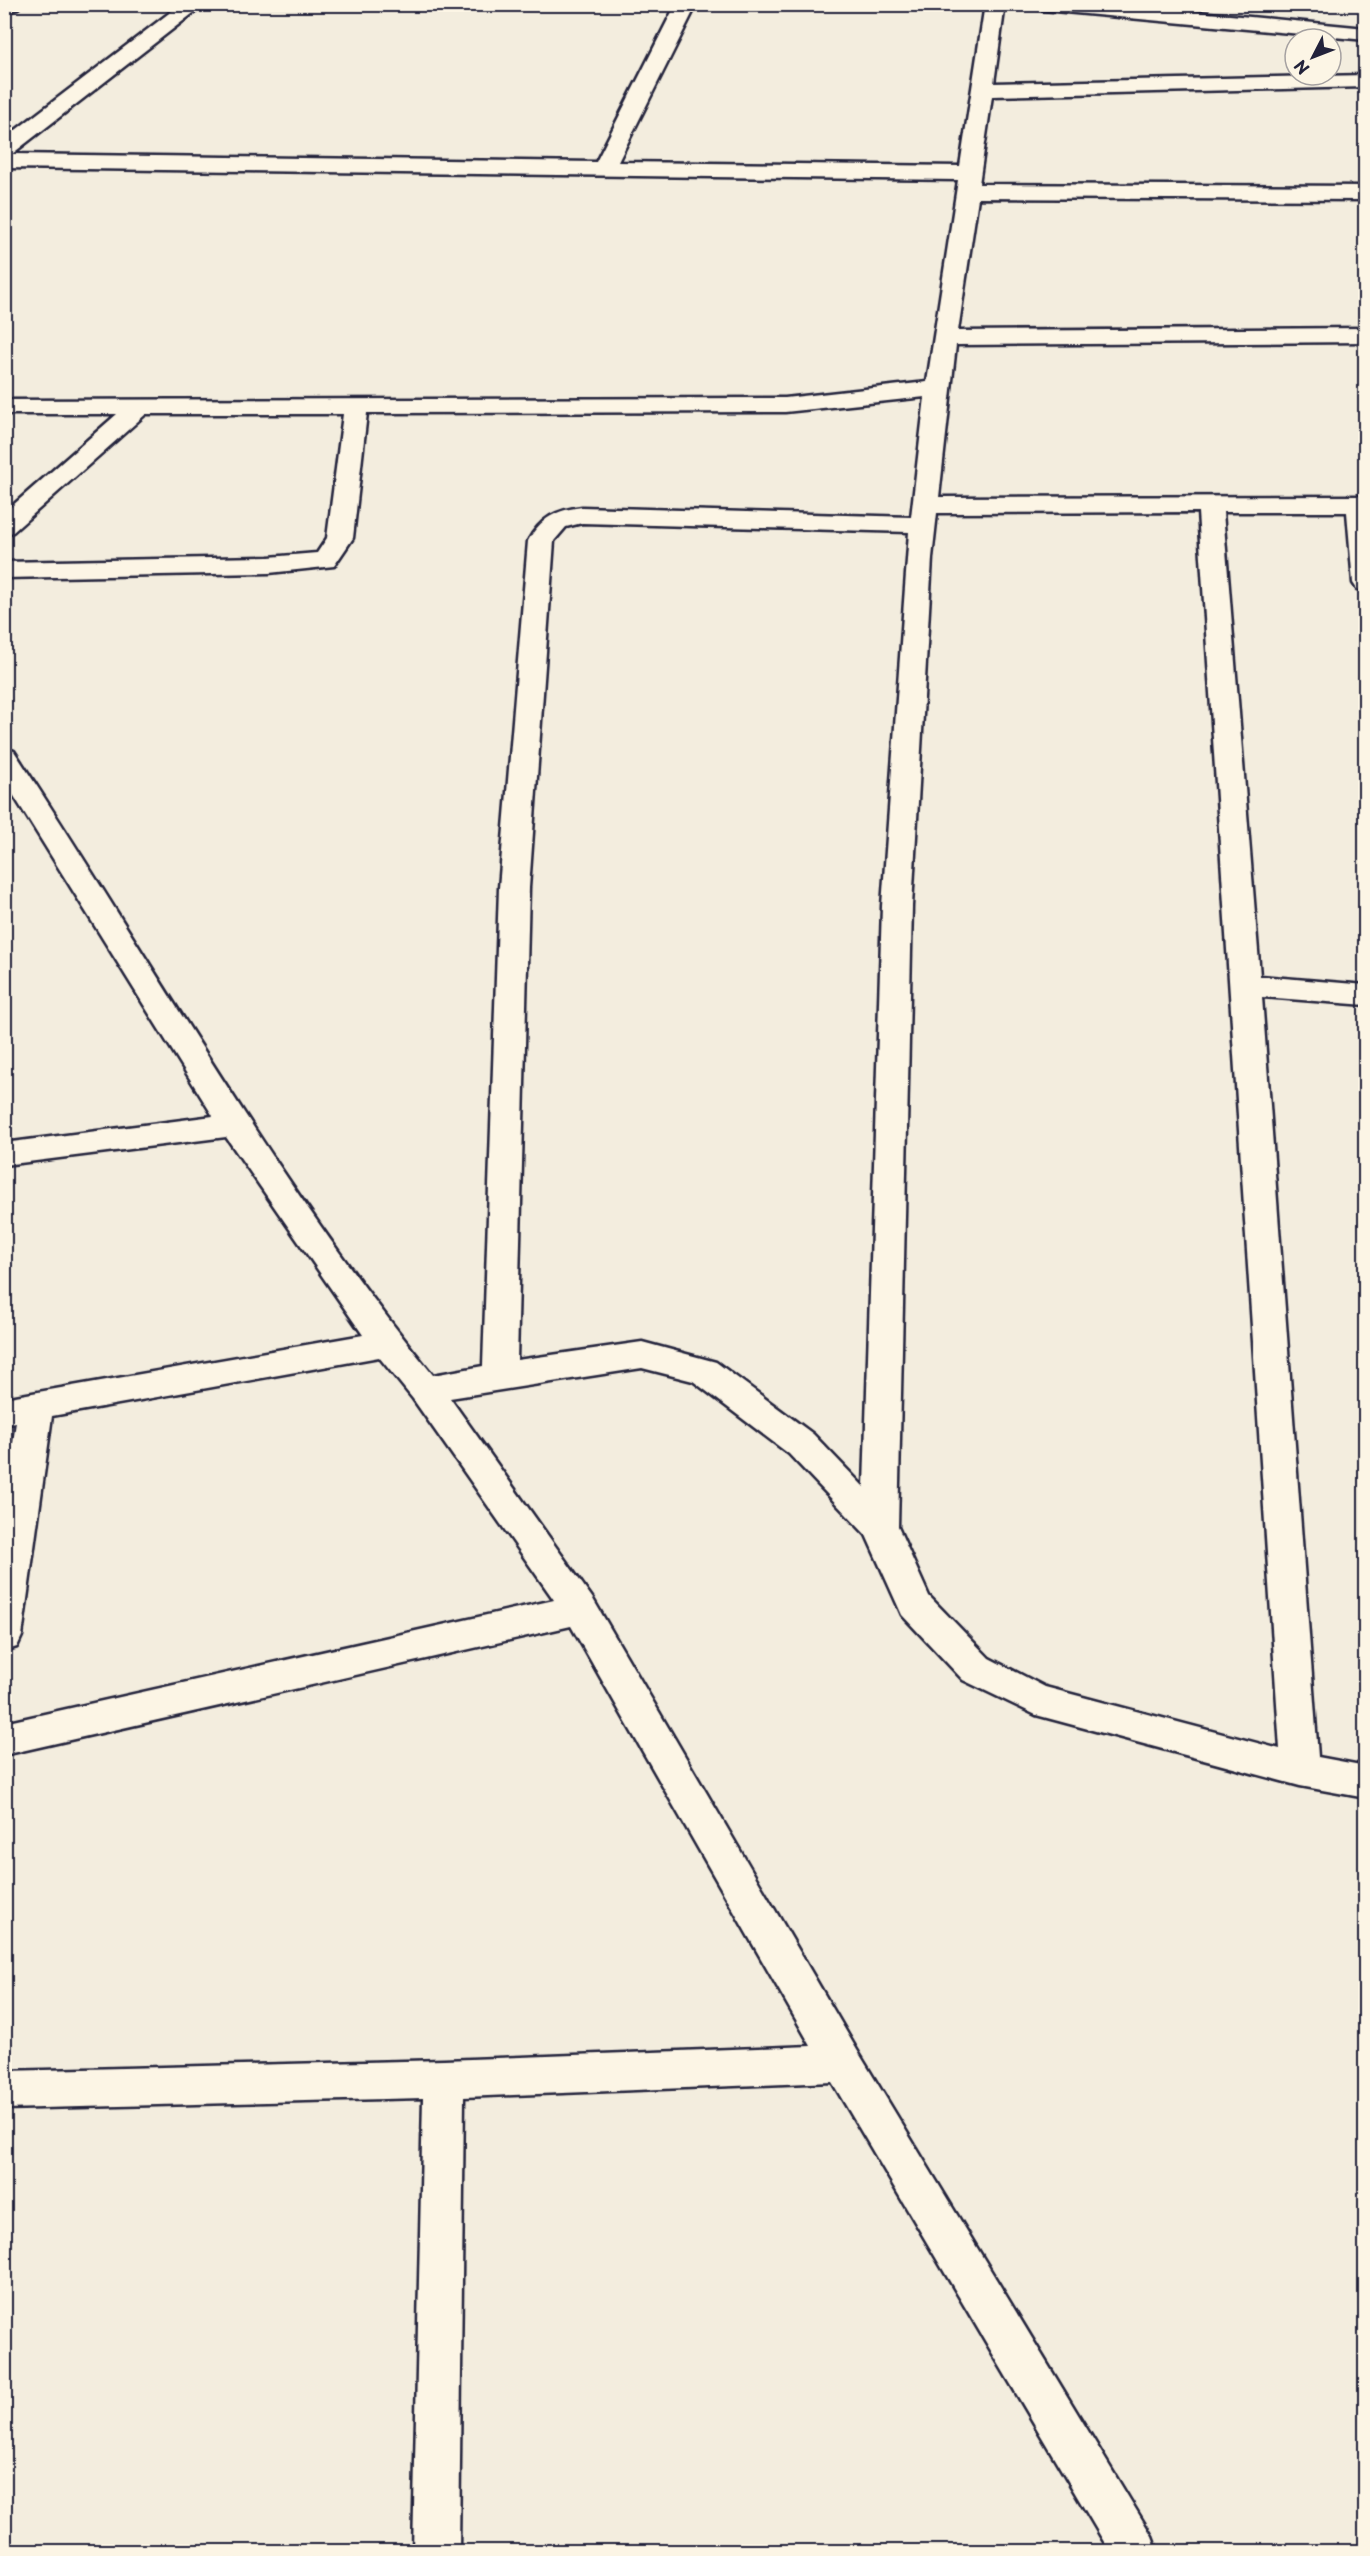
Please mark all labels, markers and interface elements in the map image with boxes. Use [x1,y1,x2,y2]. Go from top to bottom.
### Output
north arrow [1283,27,1343,87]
text: N [1288,55,1314,80]

